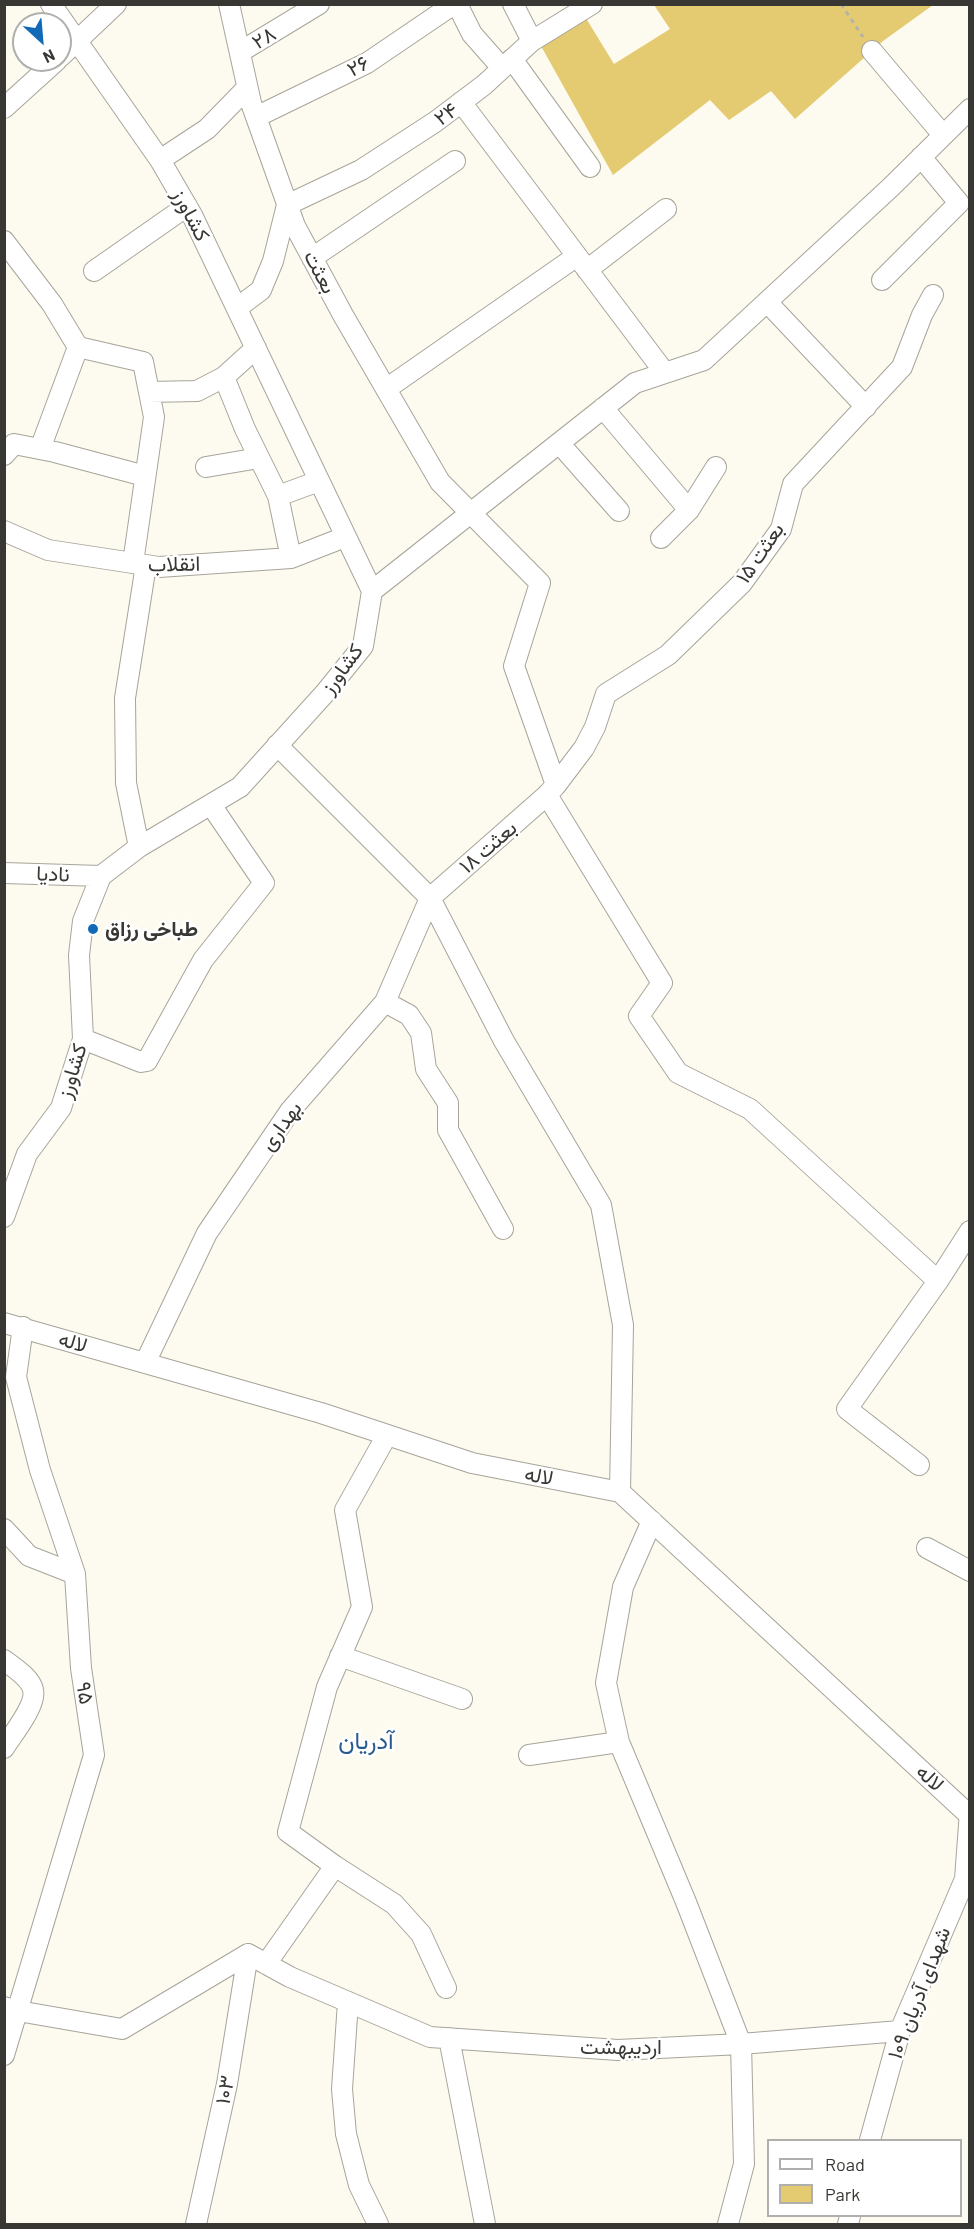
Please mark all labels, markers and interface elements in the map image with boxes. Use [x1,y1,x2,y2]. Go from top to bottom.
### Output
north arrow [12,12,72,72]
street label: ۲۸ [247,21,281,55]
text: N [40,46,58,68]
street label: ۲۶ [343,50,373,82]
street label: ۲۴ [429,97,463,131]
street label: کشاورز [167,184,215,246]
street label: بعثت [298,246,342,298]
street label: بعثت ۱۵ [731,518,789,588]
street label: انقلاب [148,551,200,577]
street label: کشاورز [315,639,369,699]
street label: بعثت ۱۸ [454,815,522,879]
street label: نادیا [36,861,70,887]
place label: طباخی رزاق [105,916,198,942]
marker: طباخی رزاق [86,922,100,936]
street label: کشاورز [52,1041,92,1101]
street label: بهداری [255,1096,307,1156]
street label: لاله [56,1326,90,1358]
street label: لاله [522,1461,556,1491]
street label: ۹۵ [71,1680,99,1706]
district label: آدریان [338,1727,394,1755]
street label: لاله [911,1759,949,1797]
street label: شهدای آدریان ۱۰۹ [882,1923,956,2063]
street label: اردیبهشت [580,2034,662,2060]
street label: ۱۰۳ [210,2073,240,2107]
legend [767,2139,962,2217]
text: Road [825,2153,865,2175]
text: Park [825,2183,860,2205]

